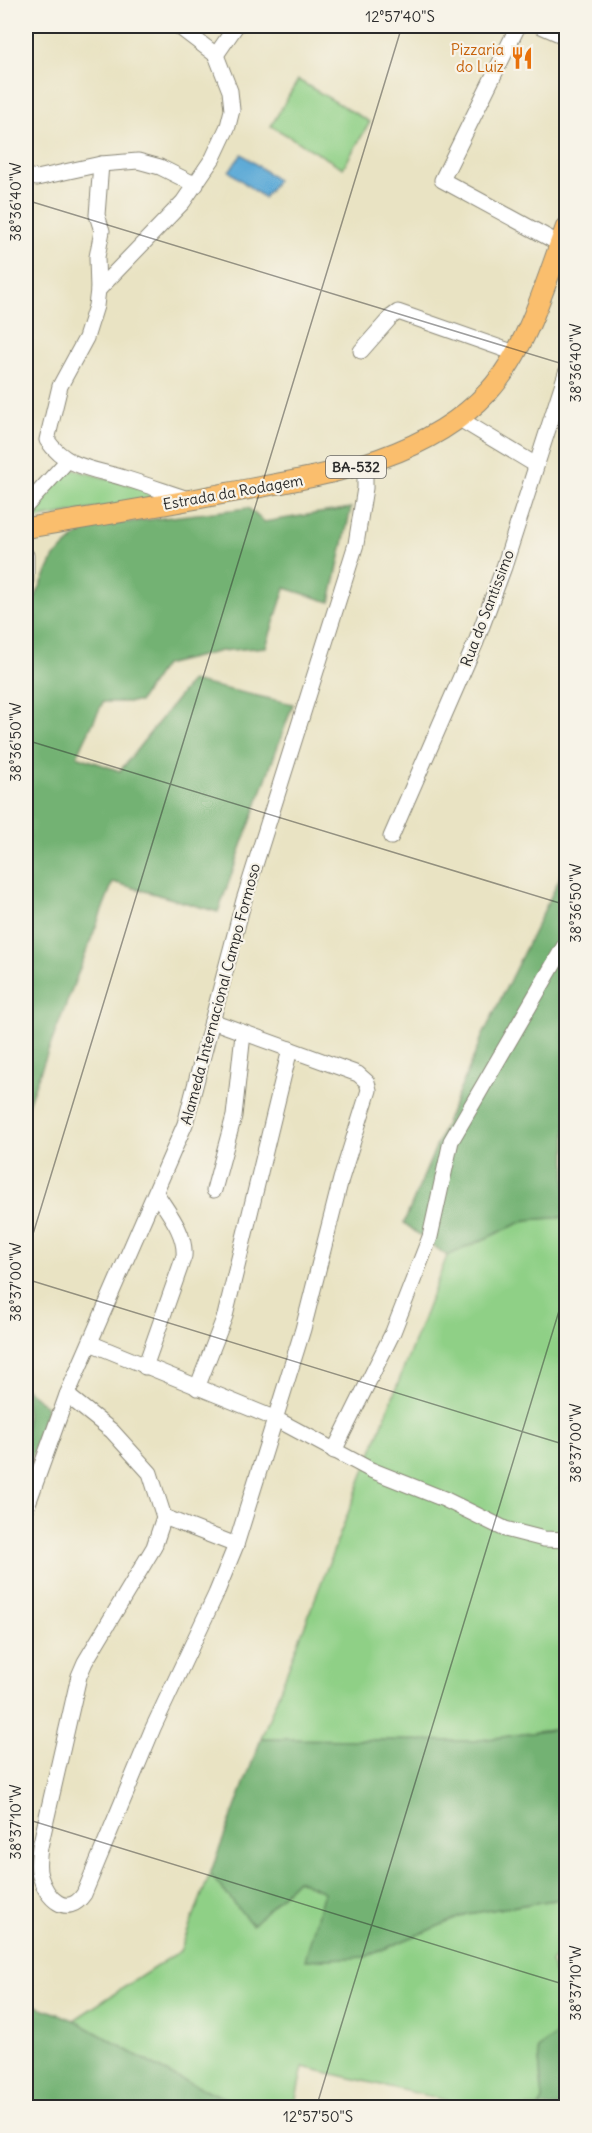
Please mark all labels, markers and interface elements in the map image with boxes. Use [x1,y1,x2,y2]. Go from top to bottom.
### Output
text: 12°57'40"S [365,7,435,26]
place label: Pizzaria do Luiz [451,40,504,76]
restaurant icon: Pizzaria do Luiz [509,45,535,71]
text: 38°36'40"W [6,162,25,242]
text: 38°36'40"W [566,323,585,403]
road number: BA-532 [326,456,386,478]
street label: Estrada da Rodagem [161,470,305,514]
street label: Rua do Santissimo [456,547,518,669]
text: 38°36'50"W [6,702,25,782]
street label: Alameda Internacional Campo Formoso [176,861,264,1127]
text: 38°36'50"W [566,863,585,943]
text: 38°37'00"W [6,1242,25,1322]
text: 38°37'00"W [566,1403,585,1483]
text: 38°37'10"W [6,1784,25,1860]
text: 38°37'10"W [566,1945,585,2021]
text: 12°57'50"S [283,2107,353,2126]

